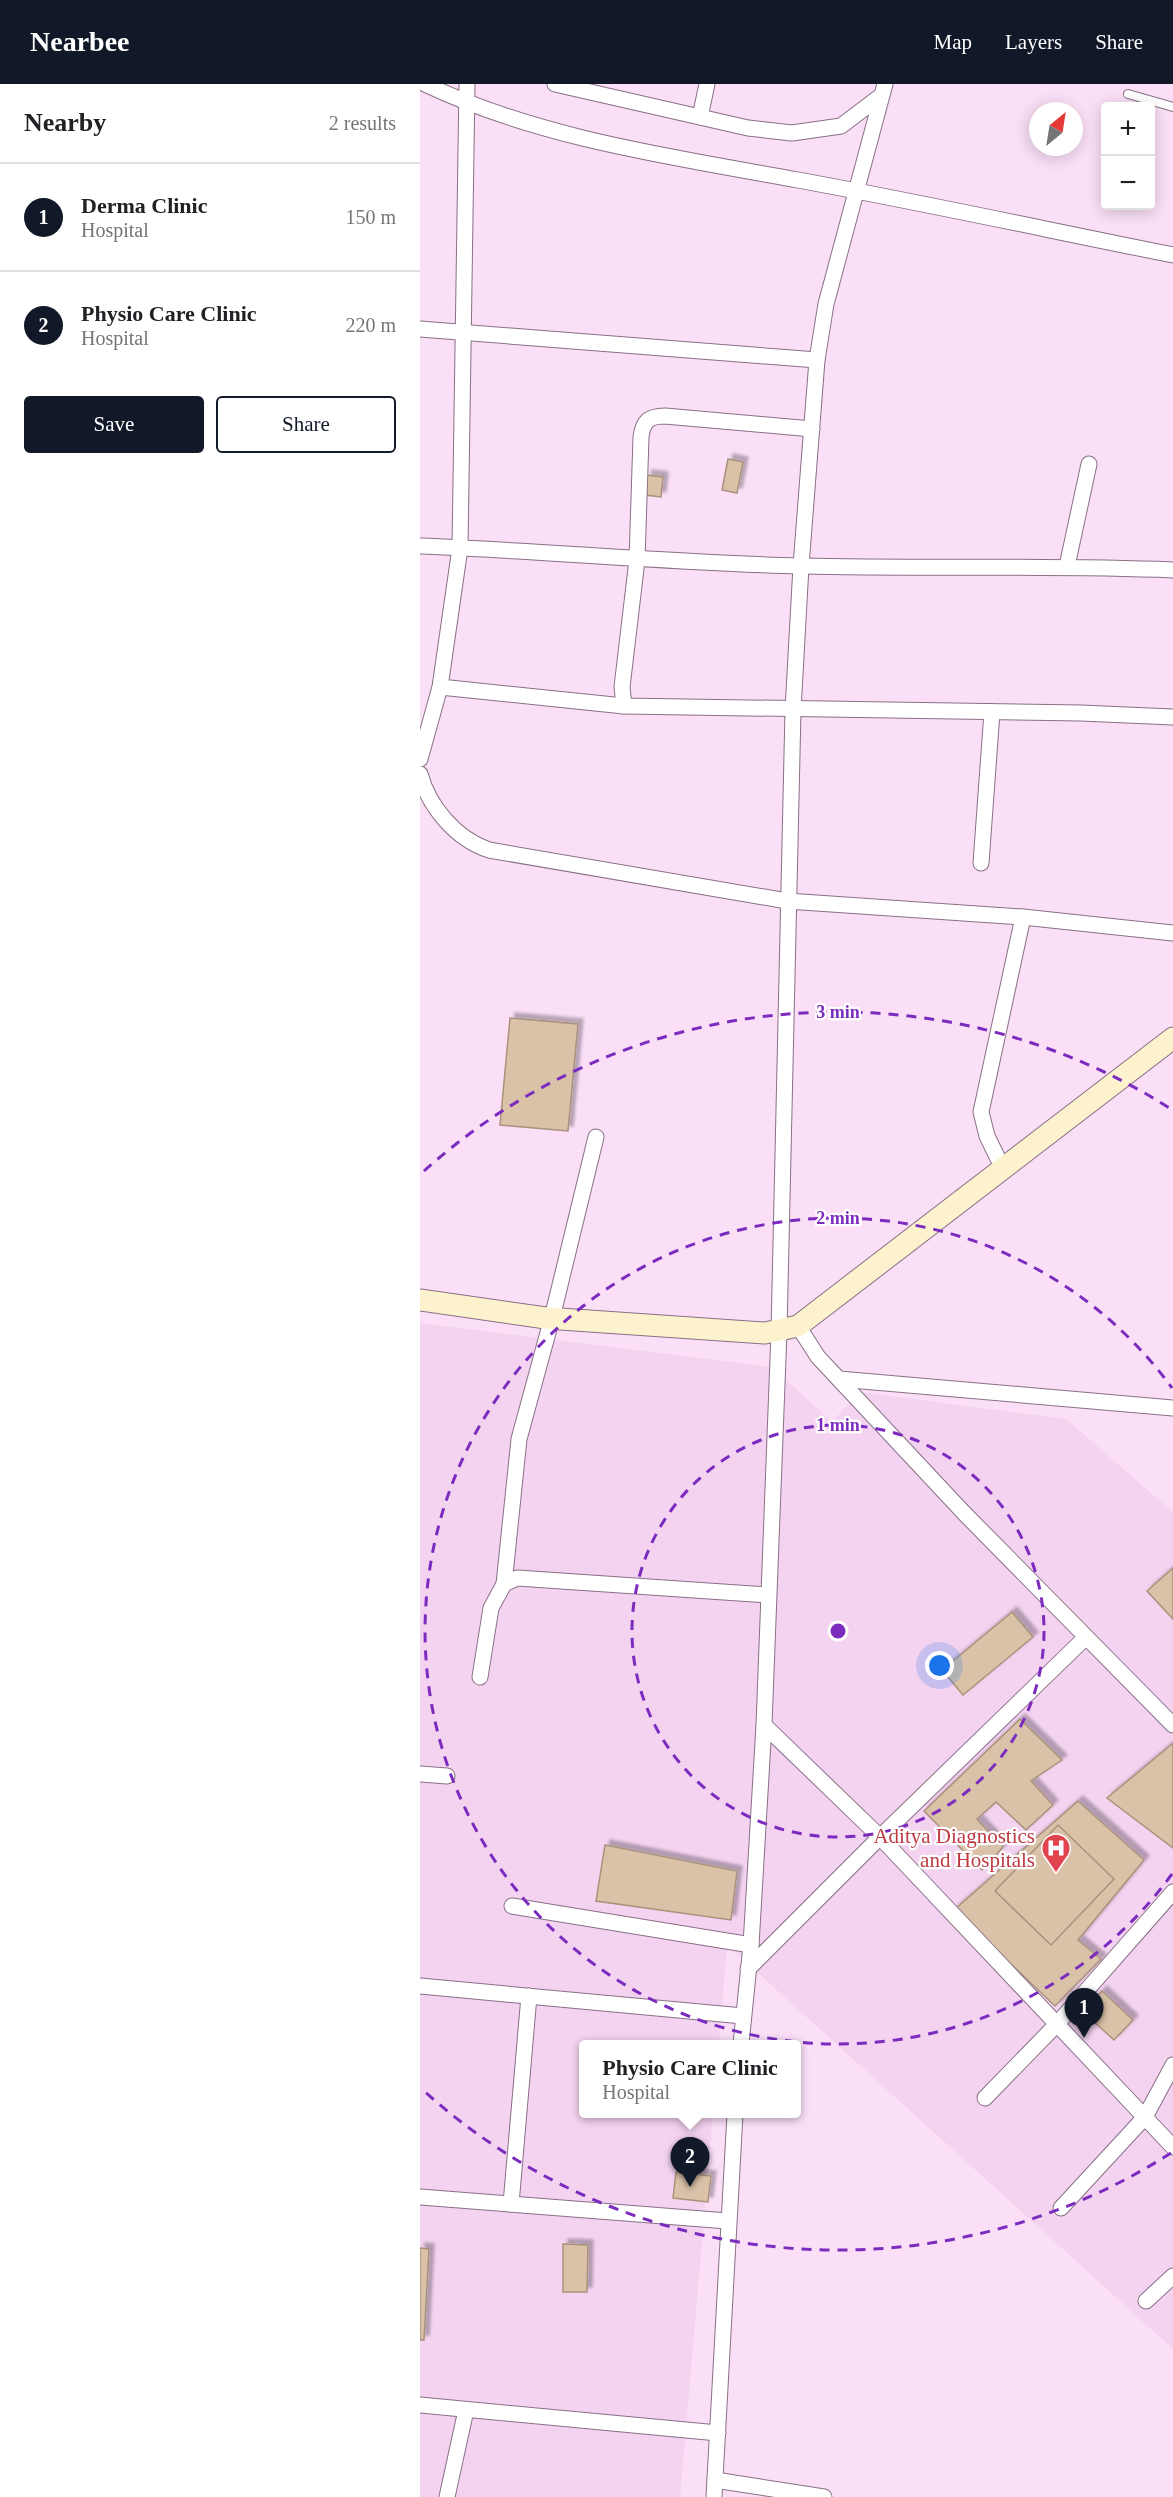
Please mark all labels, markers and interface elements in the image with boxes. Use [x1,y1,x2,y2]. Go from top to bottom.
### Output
text: Nearbee [30,26,130,57]
text: Map [934,30,972,54]
text: Layers [1005,30,1062,54]
text: Share [1095,30,1143,54]
north arrow [1029,102,1083,156]
map controls [1101,102,1155,210]
button: + [1101,102,1155,156]
text: Nearby [24,108,106,137]
text: 2 results [329,112,396,134]
button: − [1101,156,1155,210]
text: Derma Clinic [81,193,207,218]
text: 1 [39,206,49,228]
text: 150 m [345,206,396,228]
text: Hospital [81,219,149,241]
text: Physio Care Clinic [81,301,257,326]
text: 2 [39,314,49,336]
text: 220 m [345,314,396,336]
text: Hospital [81,327,149,349]
button: Save [24,396,204,453]
button: Share [216,396,396,453]
text: 3 min [816,1002,860,1022]
text: 2 min [816,1208,860,1228]
text: 1 min [816,1415,860,1435]
centre of rings [828,1621,848,1641]
your location [925,1651,954,1680]
place label: Aditya Diagnostics and Hospitals [873,1824,1035,1872]
hospital icon: Aditya Diagnostics and Hospitals [1040,1832,1072,1874]
pin: 1 [1064,1988,1104,2038]
popup [579,2040,801,2118]
text: Physio Care Clinic [602,2055,778,2080]
text: Hospital [602,2081,670,2103]
pin: 2 [670,2138,710,2187]

